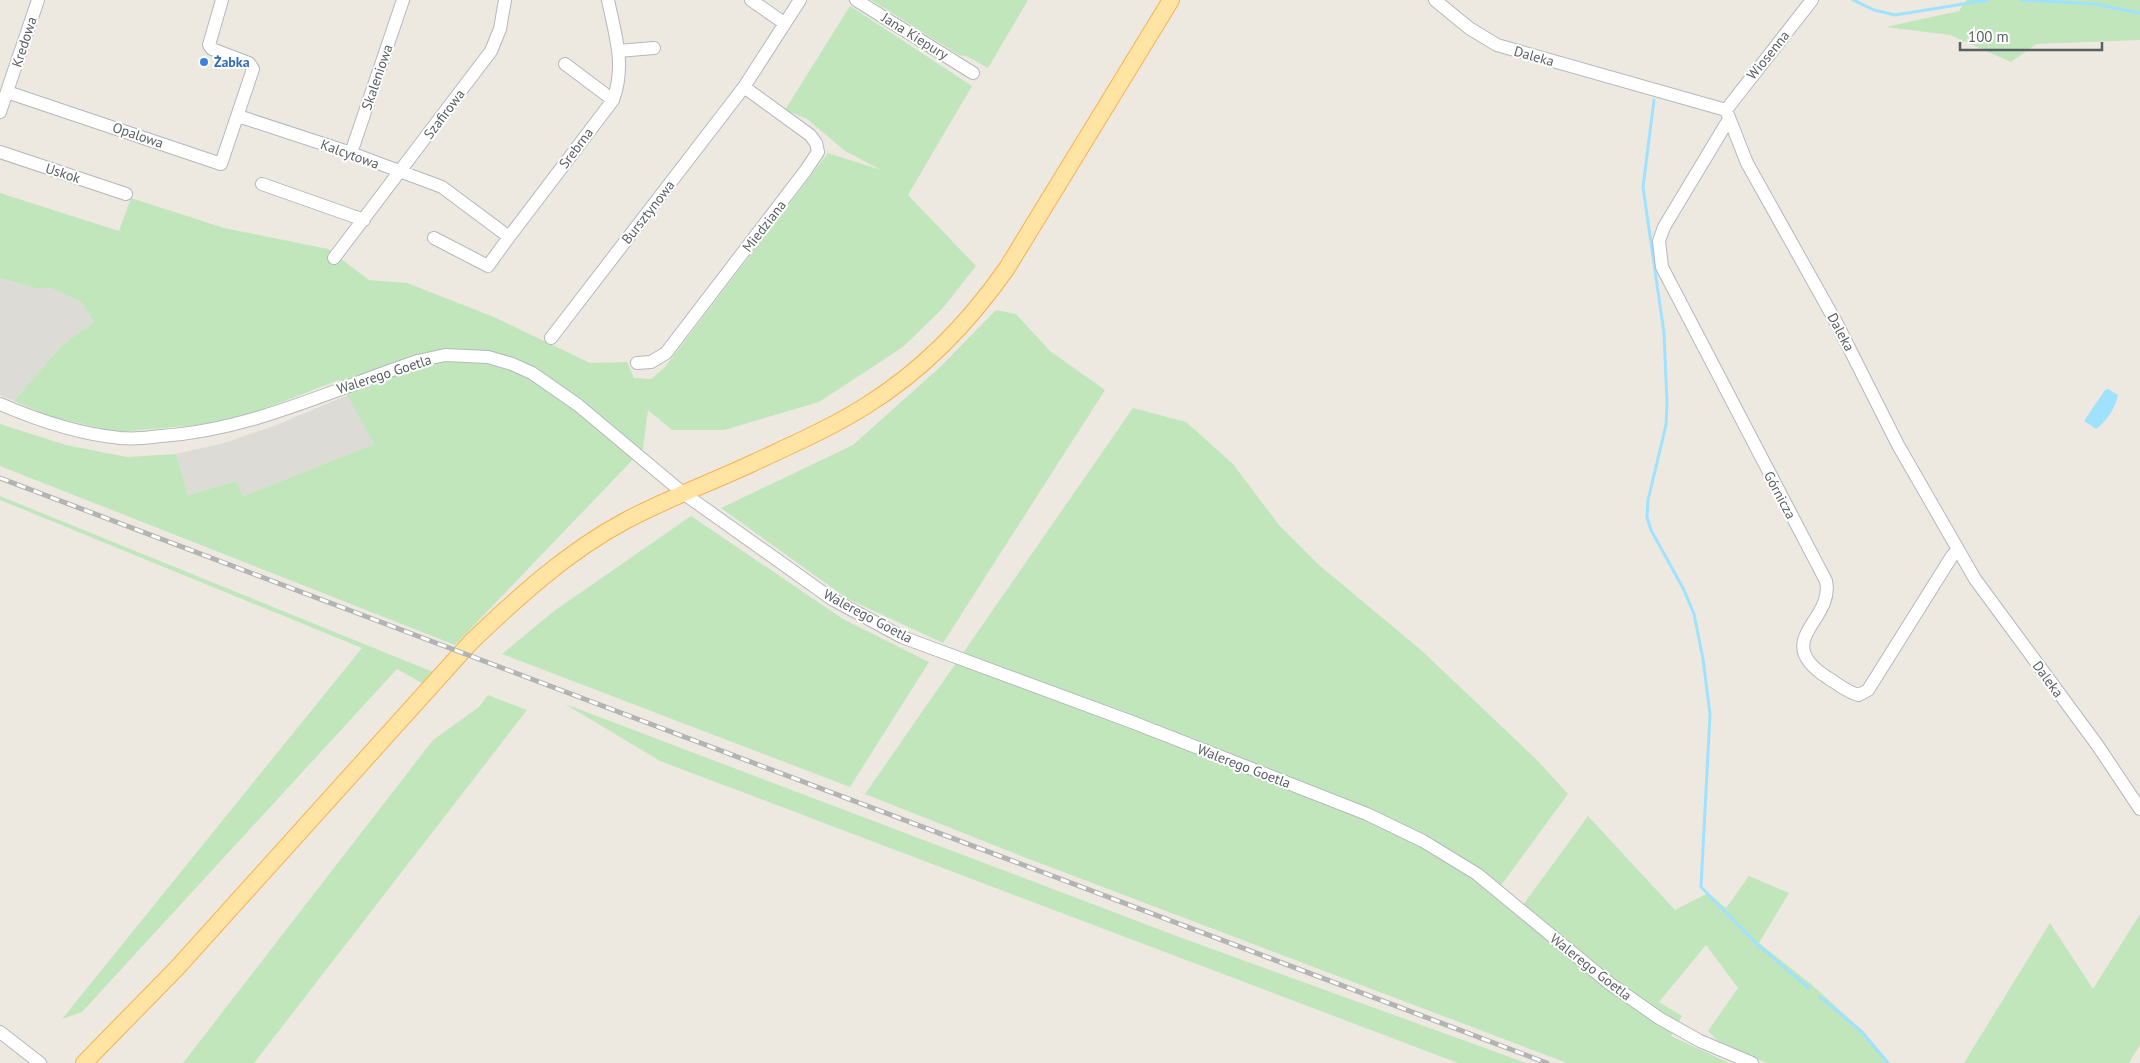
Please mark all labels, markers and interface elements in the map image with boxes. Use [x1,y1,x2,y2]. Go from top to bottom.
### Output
street label: Jana Kiepury [878,8,952,64]
street label: Kredowa [7,14,41,70]
scale bar [1960,20,2102,52]
street label: Wiosenna [1743,27,1793,83]
text: 100 m [1968,27,2009,46]
street label: Skaleniowa [357,42,397,112]
street label: Daleka [1512,42,1556,70]
place label: Żabka [214,53,250,71]
marker: Żabka [198,56,210,68]
street label: Szafirowa [419,86,469,142]
street label: Opalowa [110,118,166,152]
street label: Srebrna [555,124,597,172]
street label: Kalcytowa [318,135,382,173]
street label: Uskok [43,159,83,187]
street label: Bursztynowa [617,176,679,248]
street label: Miedziana [738,196,790,256]
street label: Daleka [1823,310,1859,354]
street label: Walerego Goetla [334,350,434,398]
street label: Górnicza [1760,468,1800,522]
street label: Walerego Goetla [820,585,916,647]
street label: Daleka [2029,657,2067,701]
street label: Walerego Goetla [1195,740,1293,792]
street label: Walerego Goetla [1547,930,1635,1004]

